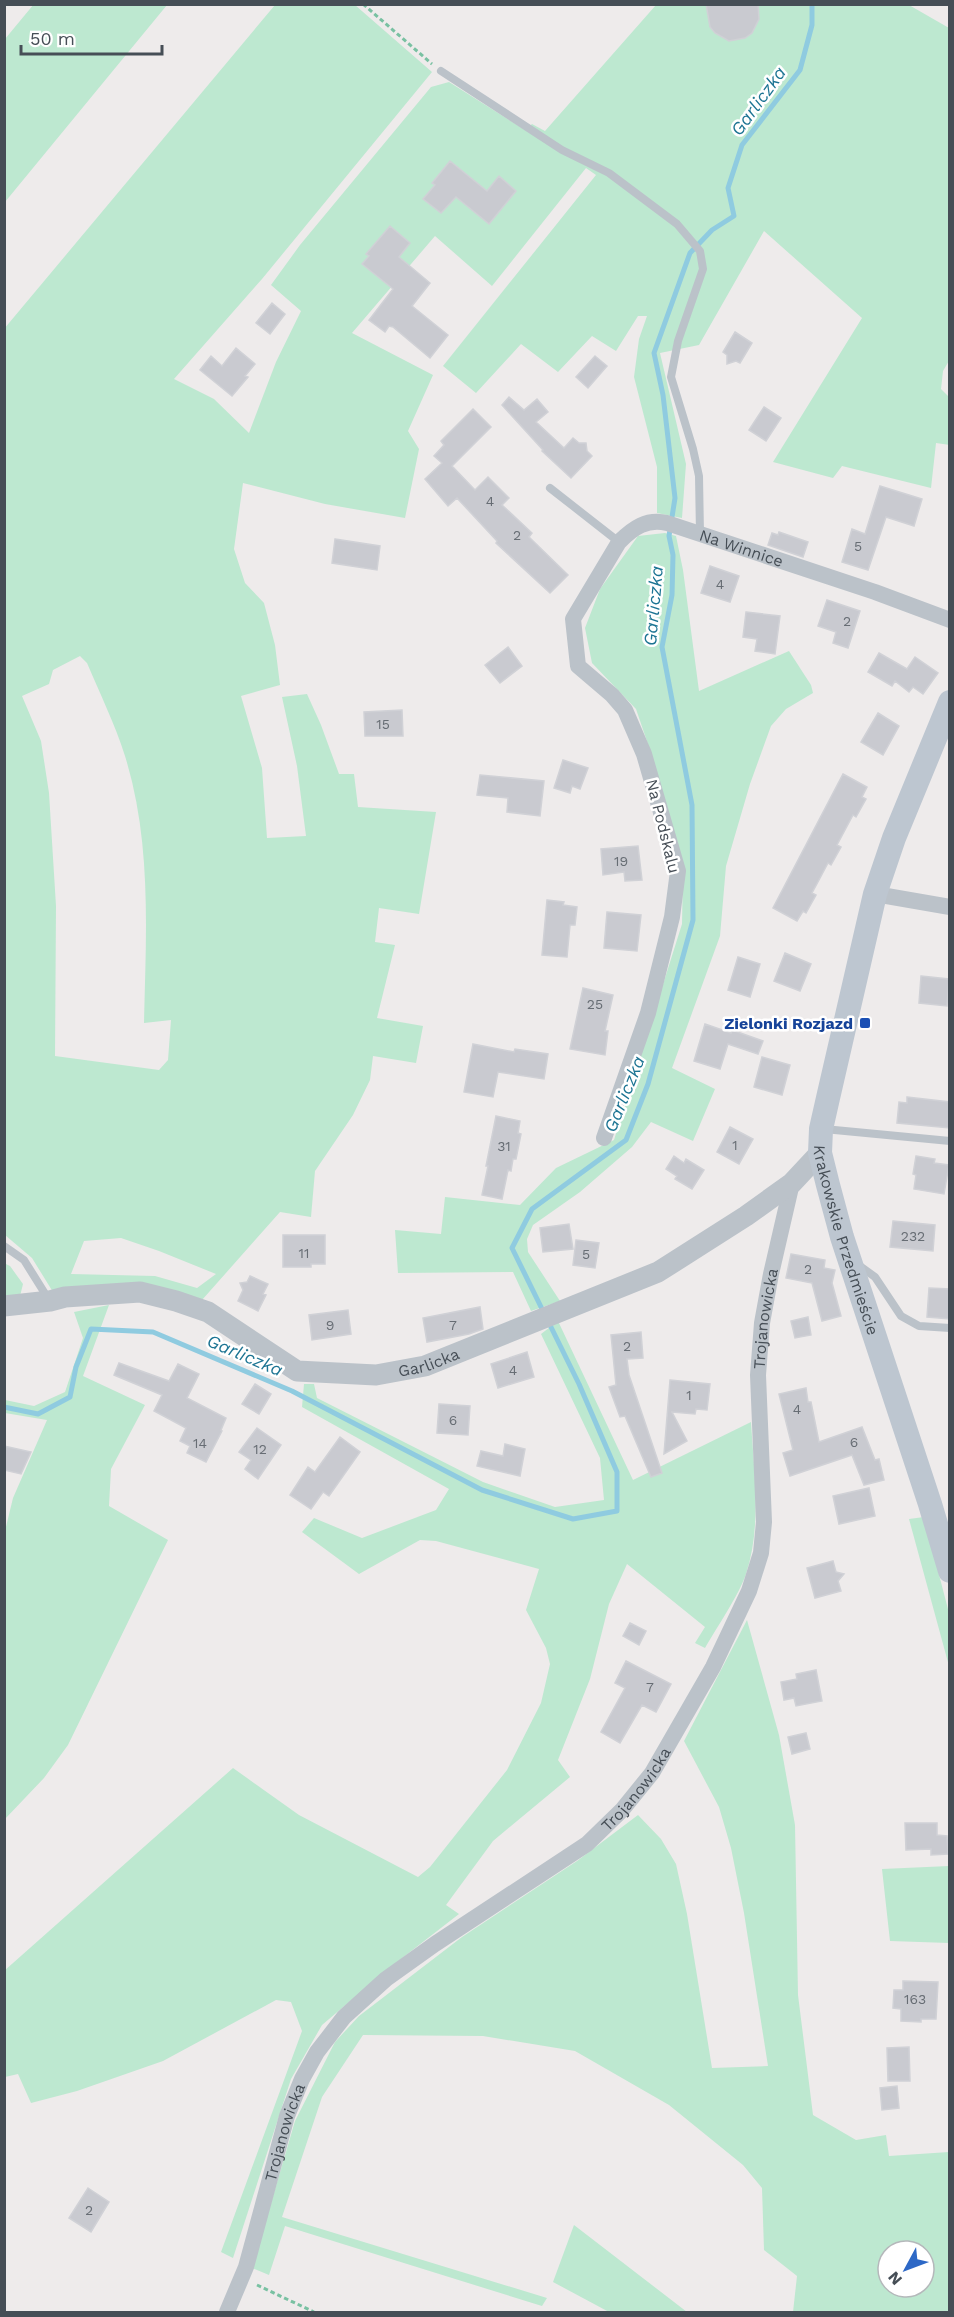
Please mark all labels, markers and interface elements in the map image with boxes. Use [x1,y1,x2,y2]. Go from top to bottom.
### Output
scale bar [21,18,162,56]
text: 50 m [30,28,75,49]
water label: Garliczka [726,62,790,140]
house number: 4 [486,493,494,509]
street label: Na Winnice [697,525,786,570]
house number: 2 [513,527,521,543]
house number: 5 [854,538,862,554]
water label: Garliczka [639,565,667,647]
house number: 4 [716,576,724,592]
house number: 2 [843,613,851,629]
house number: 15 [376,716,390,732]
street label: Na Podskalu [642,777,684,875]
house number: 19 [614,853,628,869]
house number: 25 [587,996,603,1012]
place label: Zielonki Rozjazd [724,1014,853,1033]
marker: Zielonki Rozjazd [858,1016,872,1030]
water label: Garliczka [599,1053,649,1135]
house number: 1 [732,1137,738,1153]
house number: 31 [497,1138,511,1154]
street label: Krakowskie Przedmieście [810,1145,883,1337]
house number: 232 [901,1228,925,1244]
house number: 11 [299,1245,309,1261]
house number: 5 [582,1246,590,1262]
house number: 2 [804,1261,812,1277]
street label: Trojanowicka [749,1266,782,1370]
house number: 9 [326,1317,334,1333]
house number: 7 [449,1317,457,1333]
water label: Garliczka [204,1330,286,1380]
house number: 2 [623,1338,631,1354]
street label: Garlicka [396,1344,462,1380]
house number: 4 [509,1362,517,1378]
house number: 1 [686,1387,692,1403]
house number: 4 [793,1401,801,1417]
house number: 6 [449,1412,457,1428]
house number: 6 [850,1434,858,1450]
house number: 14 [193,1435,207,1451]
house number: 12 [253,1441,267,1457]
house number: 7 [646,1679,654,1695]
street label: Trojanowicka [597,1744,674,1835]
house number: 163 [904,1991,926,2007]
street label: Trojanowicka [260,2080,309,2183]
house number: 2 [85,2202,93,2218]
north arrow [876,2239,936,2299]
text: N [884,2268,906,2289]

